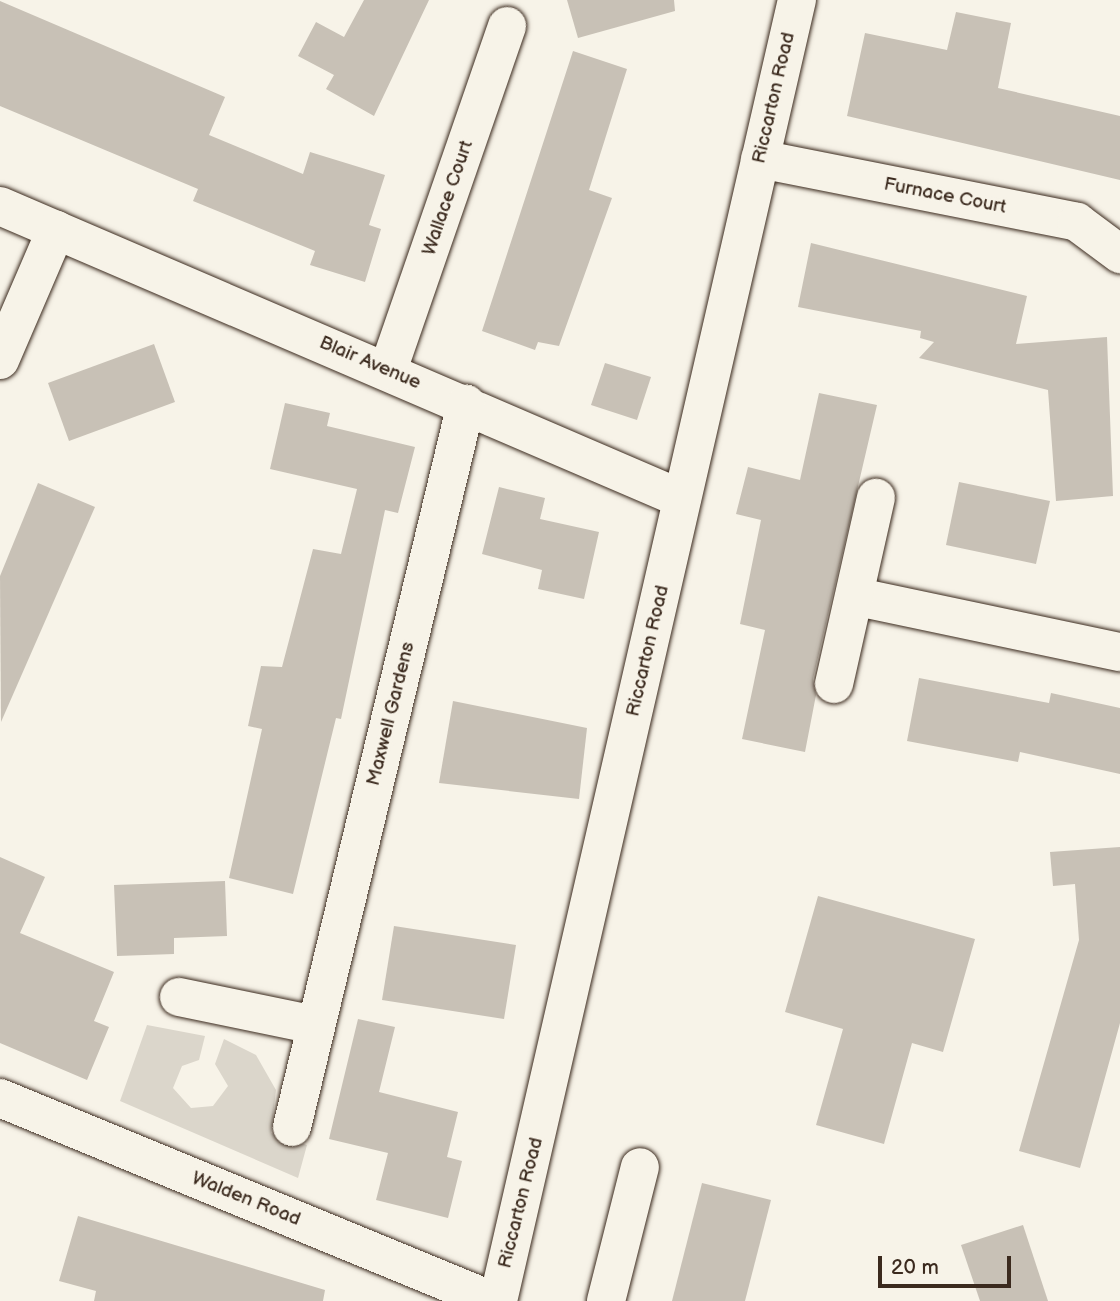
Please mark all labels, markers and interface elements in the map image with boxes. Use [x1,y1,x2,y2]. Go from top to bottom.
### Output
street label: Riccarton Road [748,30,800,166]
street label: Wallace Court [418,137,478,259]
street label: Furnace Court [882,173,1008,219]
street label: Blair Avenue [316,331,424,395]
street label: Riccarton Road [622,583,674,719]
street label: Maxwell Gardens [362,640,420,788]
street label: Riccarton Road [494,1135,548,1271]
street label: Walden Road [188,1167,304,1231]
scale bar [882,1242,1015,1286]
text: 20 m [891,1255,939,1280]

